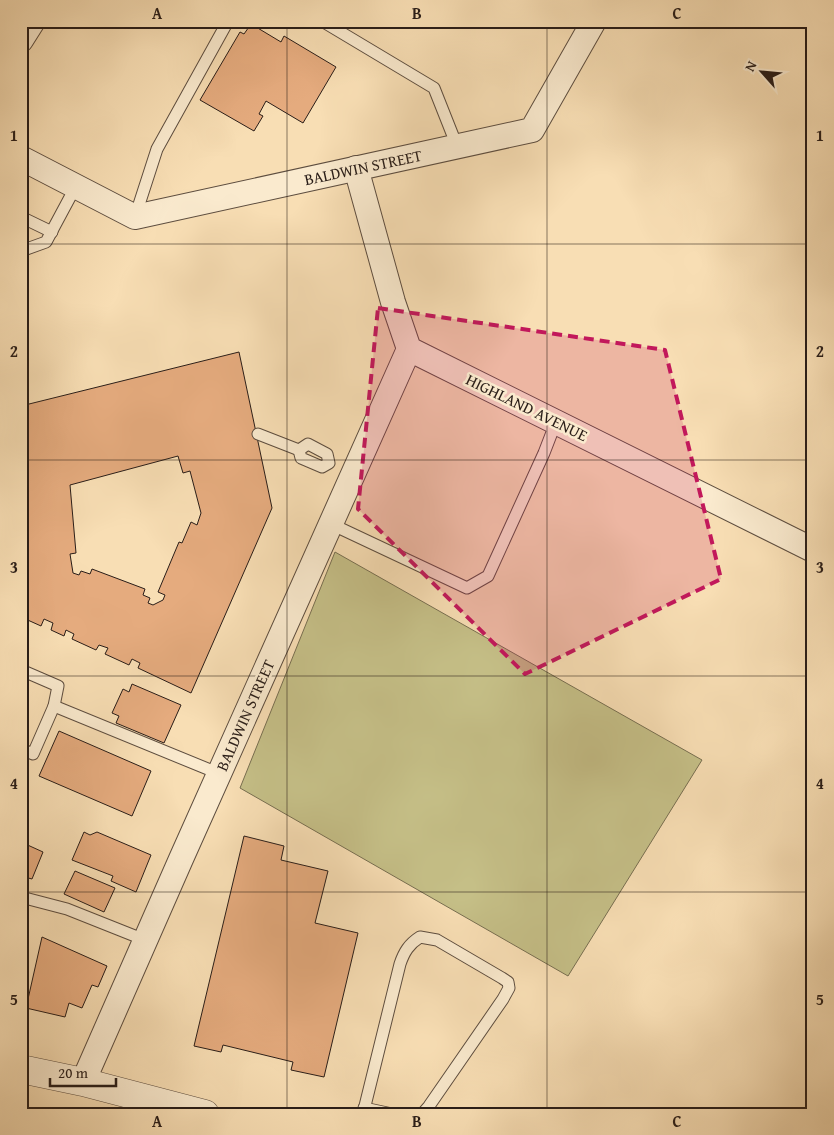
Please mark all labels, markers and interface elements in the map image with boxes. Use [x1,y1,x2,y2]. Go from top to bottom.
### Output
text: A [152,1,163,25]
text: B [412,1,422,25]
text: C [672,1,682,25]
north arrow [736,48,786,98]
text: N [739,57,762,75]
text: 1 [10,123,18,147]
text: 1 [816,123,824,147]
street label: BALDWIN STREET [302,143,424,191]
text: 2 [10,339,18,363]
text: 2 [816,339,824,363]
street label: HIGHLAND AVENUE [462,367,592,447]
text: 3 [10,555,18,579]
text: 3 [816,555,824,579]
street label: BALDWIN STREET [210,655,280,775]
text: 4 [10,771,18,795]
text: 4 [816,771,824,795]
text: 5 [10,987,18,1011]
text: 5 [816,987,824,1011]
scale bar [50,1055,116,1087]
text: 20 m [58,1062,89,1083]
text: A [152,1109,163,1133]
text: B [412,1109,422,1133]
text: C [672,1109,682,1133]

